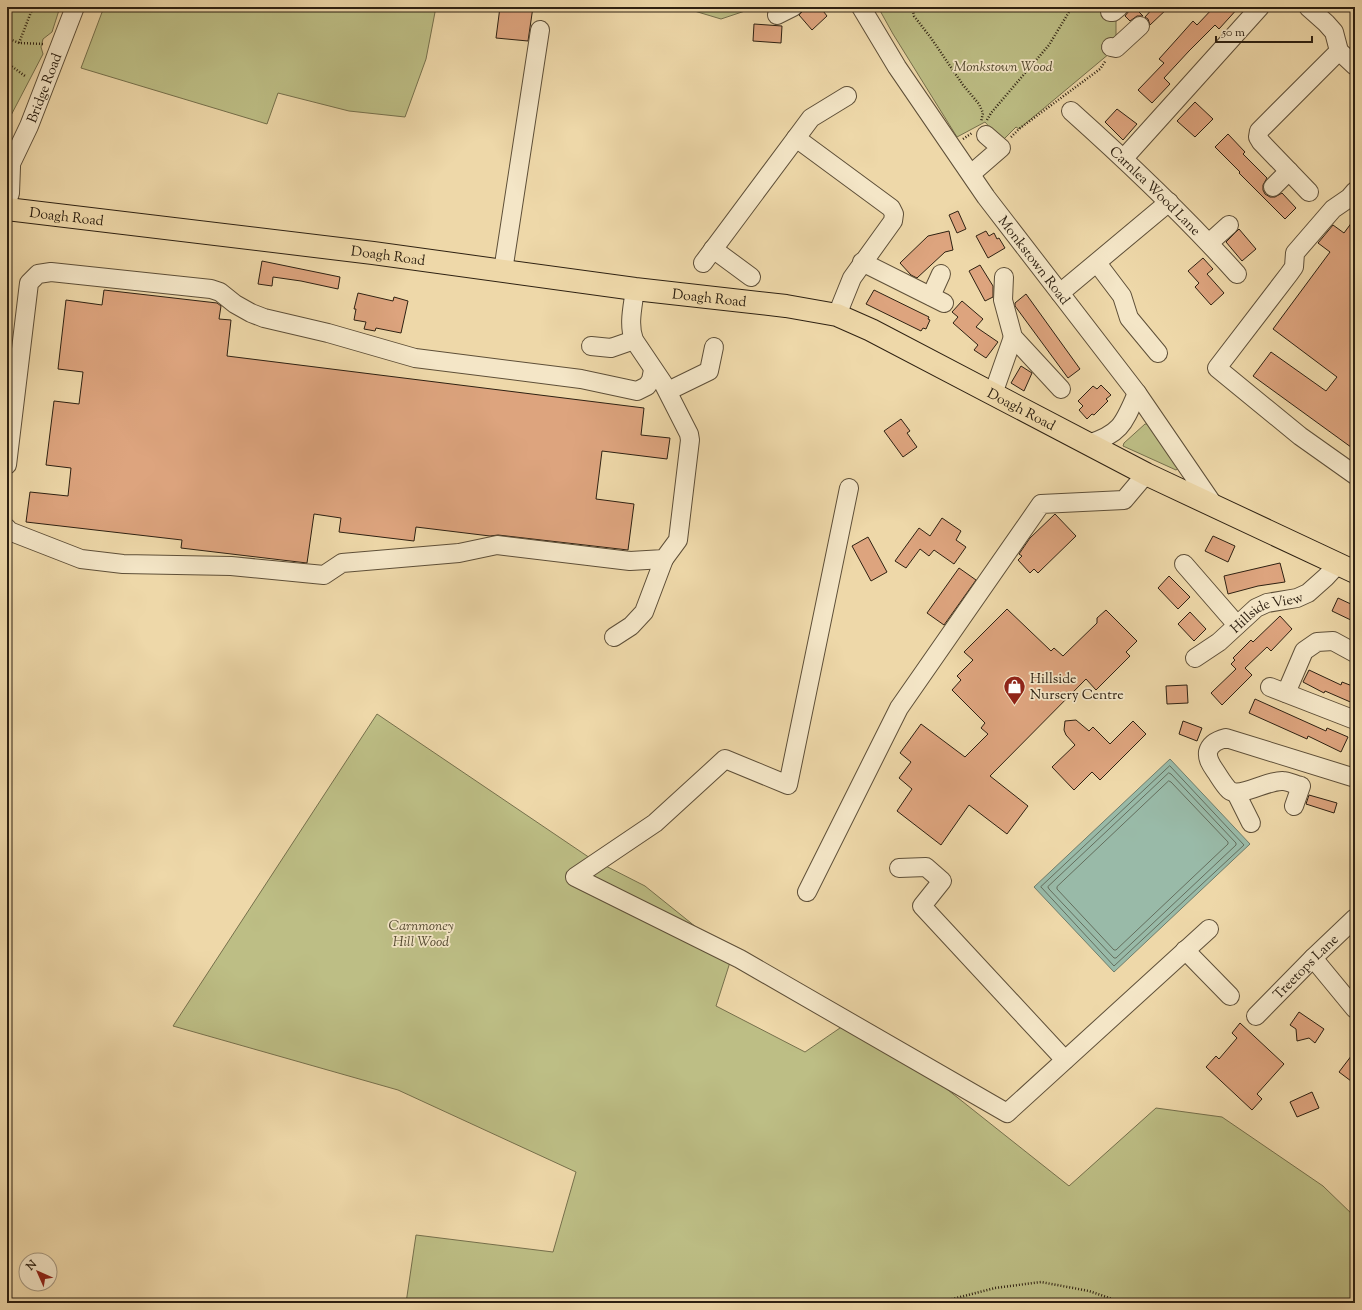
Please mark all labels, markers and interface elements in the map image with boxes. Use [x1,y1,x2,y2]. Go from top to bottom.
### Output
scale bar [1216,18,1312,44]
text: 50 m [1221,24,1245,42]
street label: Bridge Road [23,50,68,126]
park label: Monkstown Wood [953,58,1053,78]
street label: Carnlea Wood Lane [1104,143,1204,241]
street label: Doagh Road [28,204,105,233]
street label: Monkstown Road [992,213,1074,310]
street label: Doagh Road [350,242,426,272]
street label: Doagh Road [671,285,747,313]
street label: Doagh Road [983,384,1058,437]
street label: Hillside View [1227,588,1308,639]
place label: Hillside Nursery Centre [1030,670,1124,706]
shop icon: Hillside Nursery Centre [1001,673,1027,706]
park label: Carnmoney Hill Wood [388,917,454,953]
street label: Treetops Lane [1270,931,1344,1005]
north arrow [18,1252,58,1292]
text: N [22,1257,41,1275]

